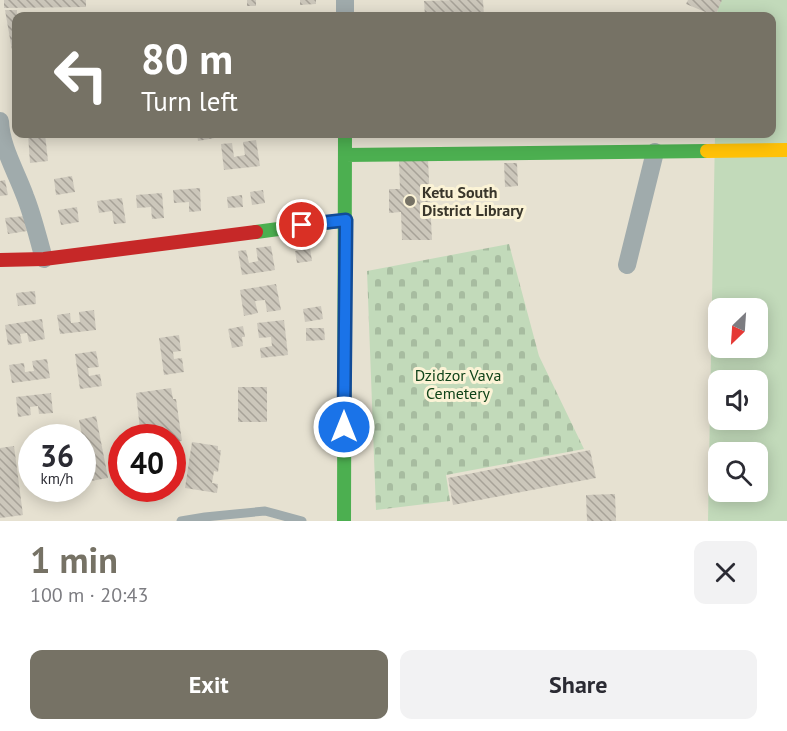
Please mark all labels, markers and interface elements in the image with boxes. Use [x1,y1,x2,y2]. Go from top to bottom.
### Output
text: 80 m [141,31,233,86]
icon: left [42,36,120,114]
text: Turn left [141,84,238,118]
place label: Ketu South District Library [422,182,524,220]
marker: Ketu South District Library [403,194,417,208]
pin [276,199,327,250]
icon: arrive [285,208,318,241]
north arrow [708,298,768,358]
map controls [708,298,768,502]
park label: Dzidzor Vava Cemetery [415,365,501,403]
button: sound [708,370,768,430]
position arrow [312,395,376,459]
speed limit sign: 40 [108,424,186,502]
text: 36 [40,436,74,475]
button: search [708,442,768,502]
text: km/h [41,469,73,488]
text: 1 min [30,536,118,583]
button: close [694,541,757,604]
text: 100 m · 20:43 [30,582,148,608]
button: Exit [30,650,388,719]
button: Share [400,650,757,719]

